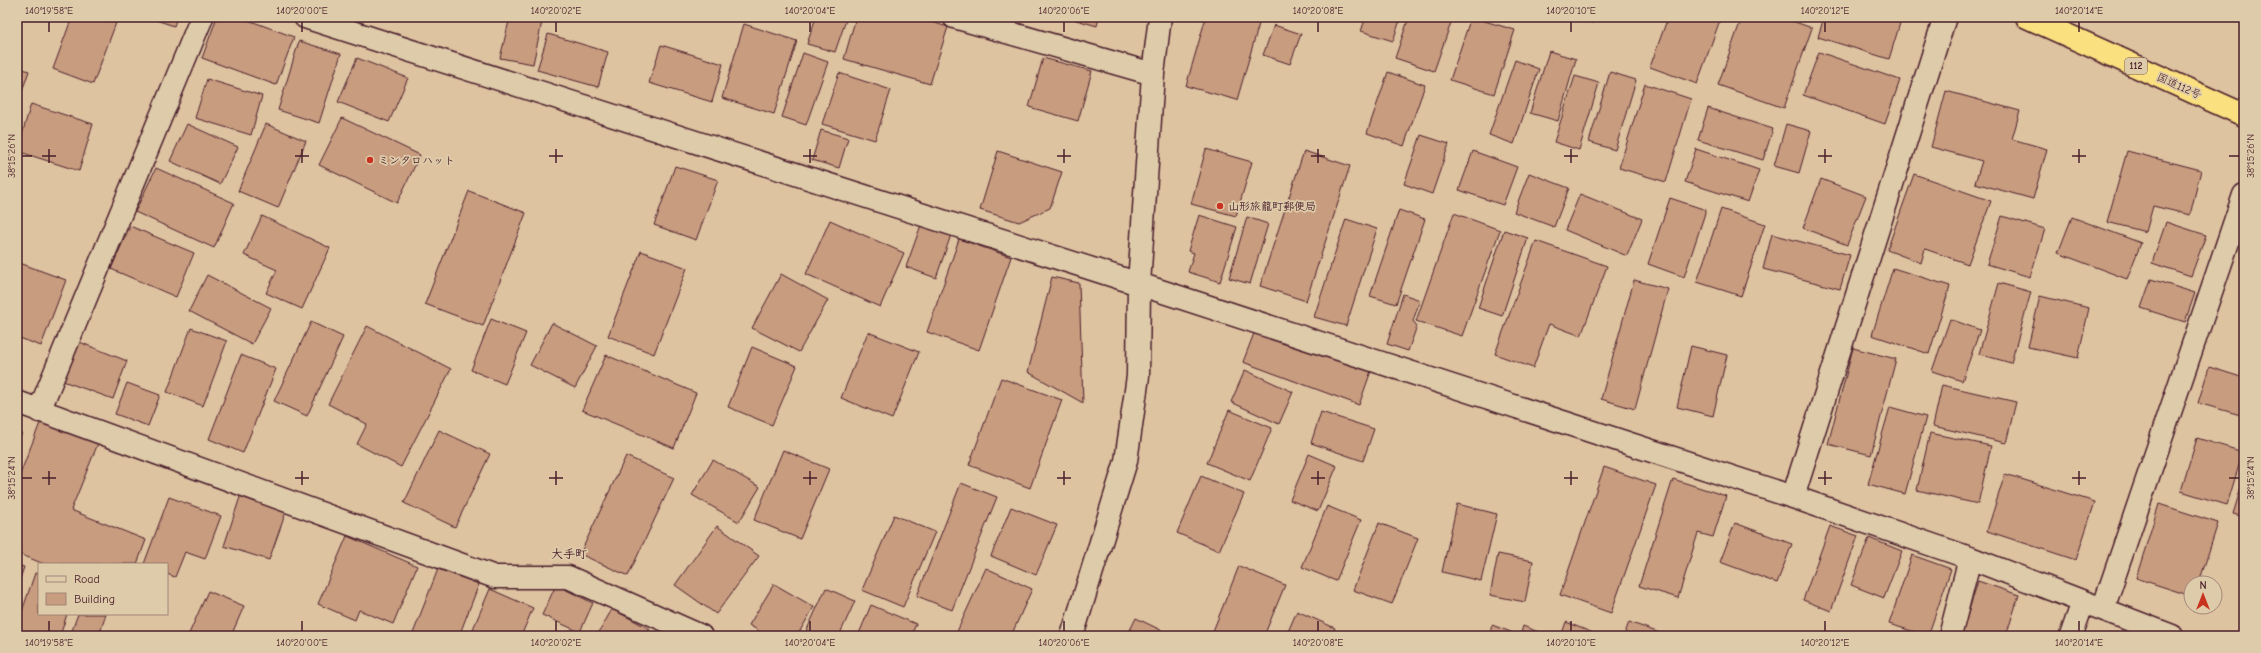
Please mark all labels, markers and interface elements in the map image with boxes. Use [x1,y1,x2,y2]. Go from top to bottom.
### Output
text: 140°19'58"E [25,5,73,17]
text: 140°20'00"E [276,5,328,17]
text: 140°20'02"E [531,5,581,17]
text: 140°20'04"E [785,5,835,17]
text: 140°20'06"E [1039,5,1089,17]
text: 140°20'08"E [1293,5,1343,17]
text: 140°20'10"E [1546,5,1596,17]
text: 140°20'12"E [1801,5,1849,17]
text: 140°20'14"E [2055,5,2103,17]
road number: 112 [2125,58,2147,74]
street label: 国道112号 [2155,70,2203,102]
text: 38°15'26"N [6,134,18,178]
text: 38°15'26"N [2245,134,2257,178]
place label: ミンタロハット [378,154,455,167]
marker: ミンタロハット [365,155,375,165]
place label: 山形旅籠町郵便局 [1228,200,1316,213]
marker: 山形旅籠町郵便局 [1215,201,1225,211]
text: 38°15'24"N [6,456,18,500]
text: 38°15'24"N [2245,456,2257,500]
district label: 大手町 [551,547,587,561]
legend [38,563,168,615]
text: Road [74,572,100,586]
north arrow [2183,575,2223,615]
text: N [2199,579,2207,592]
text: Building [74,592,115,606]
text: 140°19'58"E [25,637,73,649]
text: 140°20'00"E [276,637,328,649]
text: 140°20'02"E [531,637,581,649]
text: 140°20'04"E [785,637,835,649]
text: 140°20'06"E [1039,637,1089,649]
text: 140°20'08"E [1293,637,1343,649]
text: 140°20'10"E [1546,637,1596,649]
text: 140°20'12"E [1801,637,1849,649]
text: 140°20'14"E [2055,637,2103,649]

